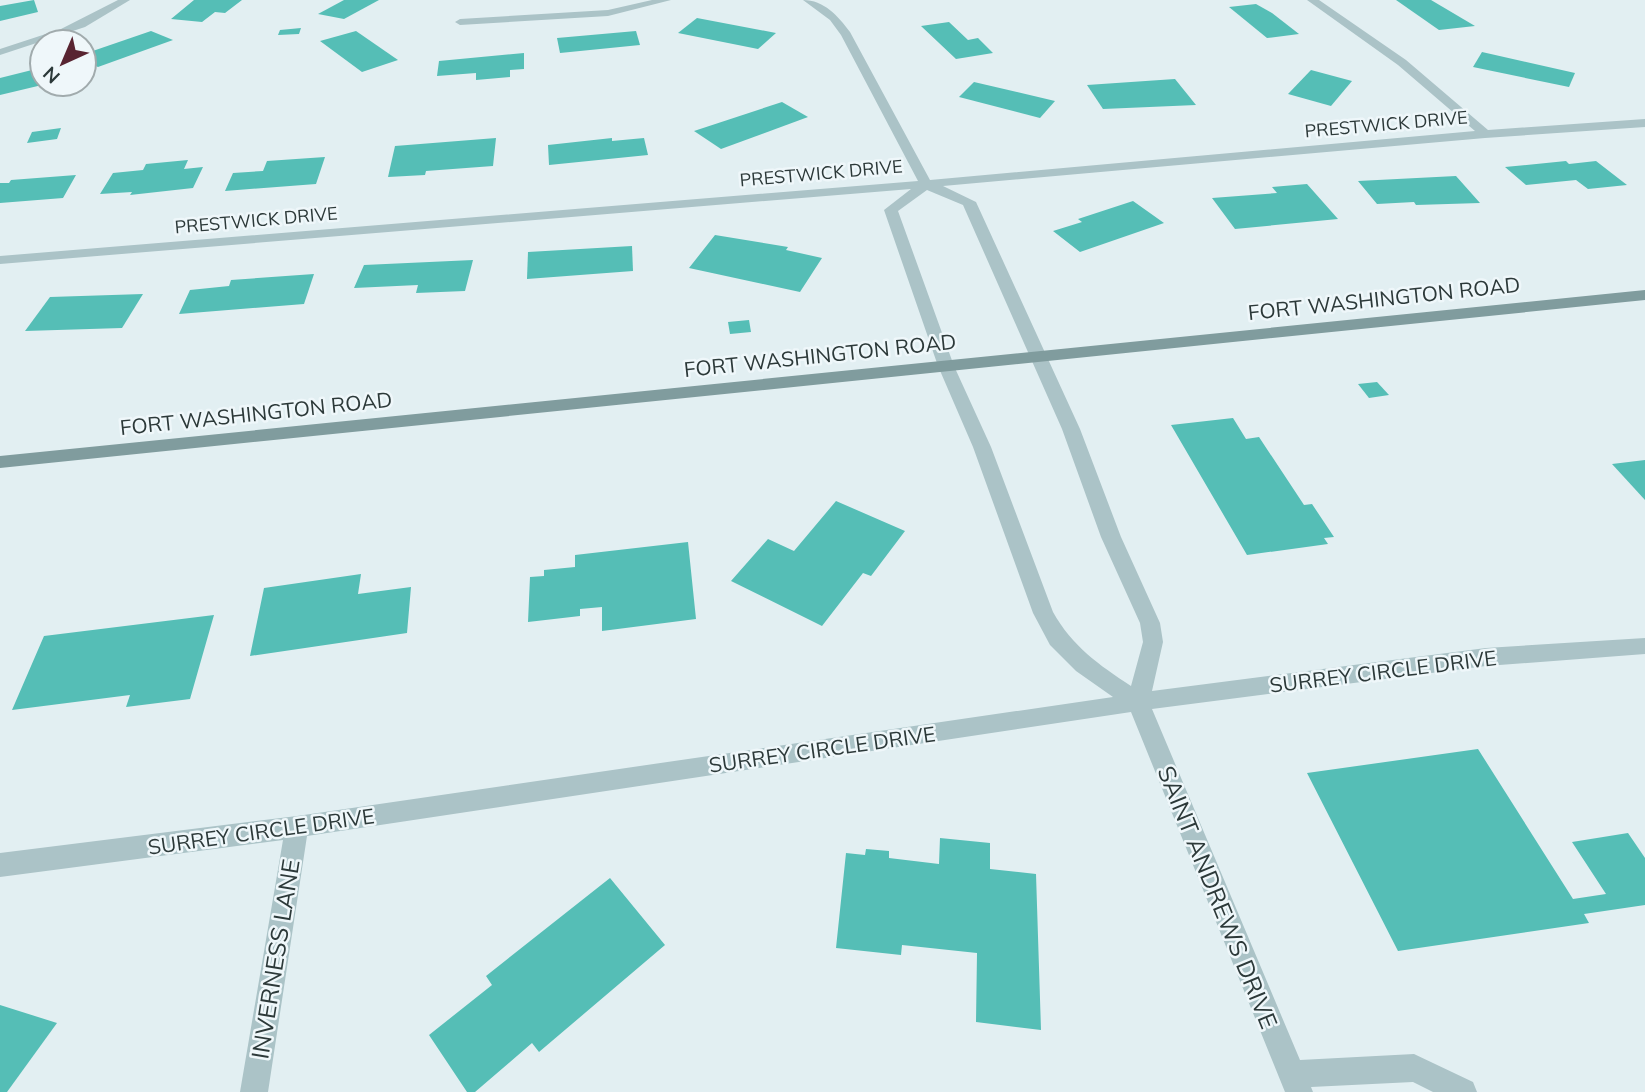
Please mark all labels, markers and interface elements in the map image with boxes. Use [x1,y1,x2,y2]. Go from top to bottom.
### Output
north arrow [28,28,98,98]
text: N [38,62,65,89]
street label: PRESTWICK DRIVE [1304,105,1468,143]
street label: PRESTWICK DRIVE [739,154,903,192]
street label: PRESTWICK DRIVE [174,201,338,239]
street label: FORT WASHINGTON ROAD [1247,271,1521,325]
street label: FORT WASHINGTON ROAD [683,328,957,382]
street label: FORT WASHINGTON ROAD [119,386,393,440]
street label: SURREY CIRCLE DRIVE [1268,644,1498,698]
street label: SURREY CIRCLE DRIVE [707,720,937,778]
street label: SAINT ANDREWS DRIVE [1152,761,1284,1033]
street label: SURREY CIRCLE DRIVE [146,802,376,860]
street label: INVERNESS LANE [244,857,306,1061]

